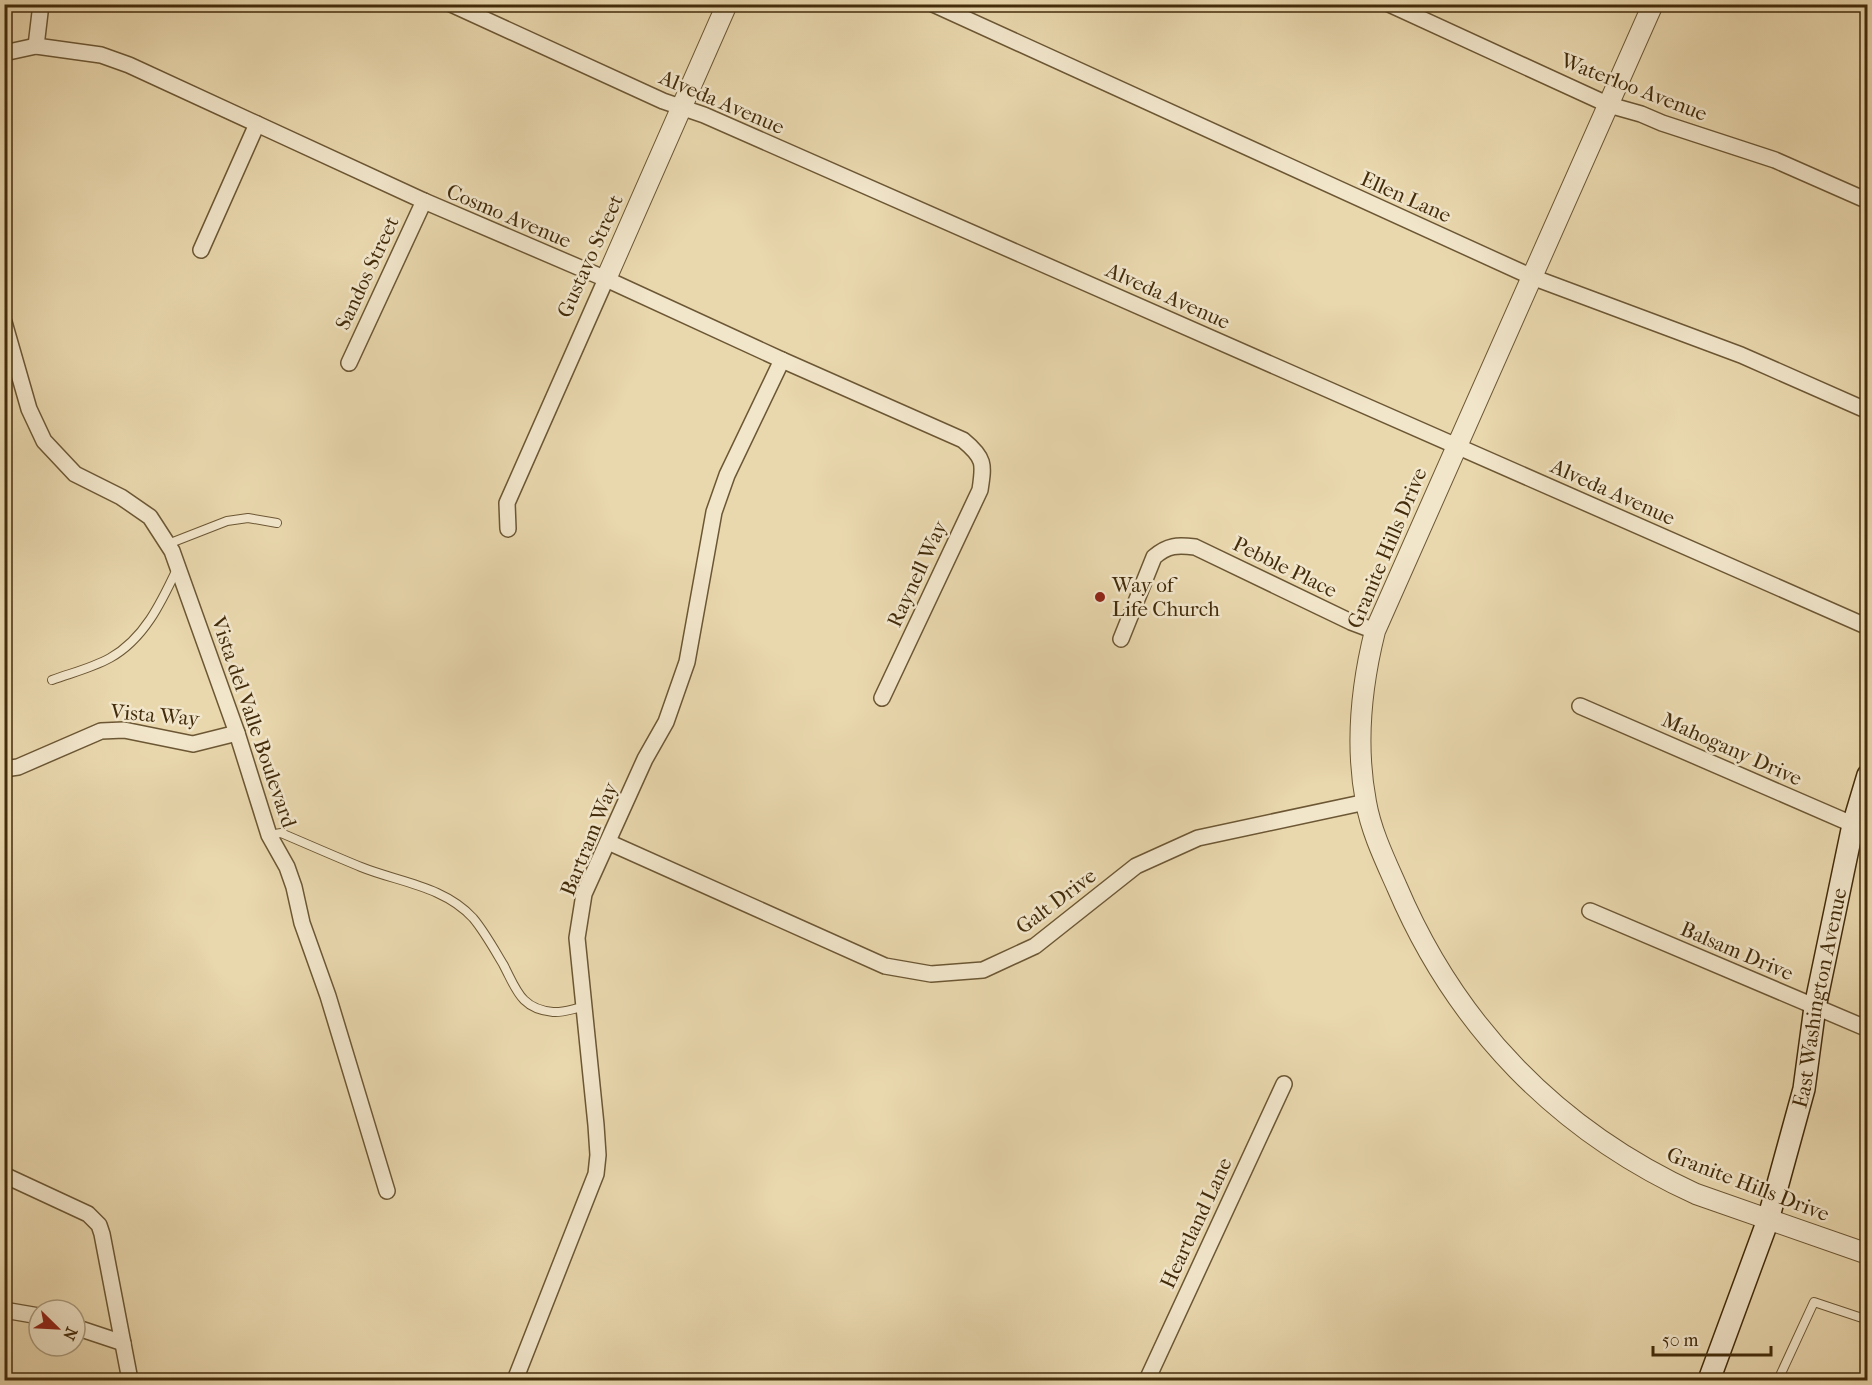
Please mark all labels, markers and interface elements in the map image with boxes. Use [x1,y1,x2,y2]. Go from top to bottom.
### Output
street label: Waterloo Avenue [1557,48,1711,126]
street label: Alveda Avenue [655,65,788,139]
street label: Ellen Lane [1357,166,1455,228]
street label: Cosmo Avenue [443,179,575,253]
street label: Gustavo Street [552,190,628,321]
street label: Sandos Street [330,212,404,334]
street label: Alveda Avenue [1101,258,1234,334]
street label: Alveda Avenue [1546,454,1679,530]
street label: Granite Hills Drive [1342,464,1432,632]
street label: Raynell Way [882,516,952,631]
street label: Pebble Place [1229,532,1341,602]
place label: Way of Life Church [1111,573,1220,621]
marker: Way of Life Church [1093,590,1107,604]
street label: Vista del Valle Boulevard [206,612,302,831]
street label: Vista Way [109,699,201,731]
street label: Mahogany Drive [1658,707,1806,791]
street label: Bartram Way [555,778,623,899]
street label: Galt Drive [1011,863,1101,939]
street label: East Washington Avenue [1787,886,1852,1110]
street label: Balsam Drive [1677,917,1797,985]
street label: Granite Hills Drive [1663,1142,1833,1226]
street label: Heartland Lane [1155,1154,1237,1292]
north arrow [27,1298,87,1358]
scale bar [1653,1319,1772,1357]
text: N [59,1324,81,1344]
text: 50 m [1662,1330,1699,1351]

